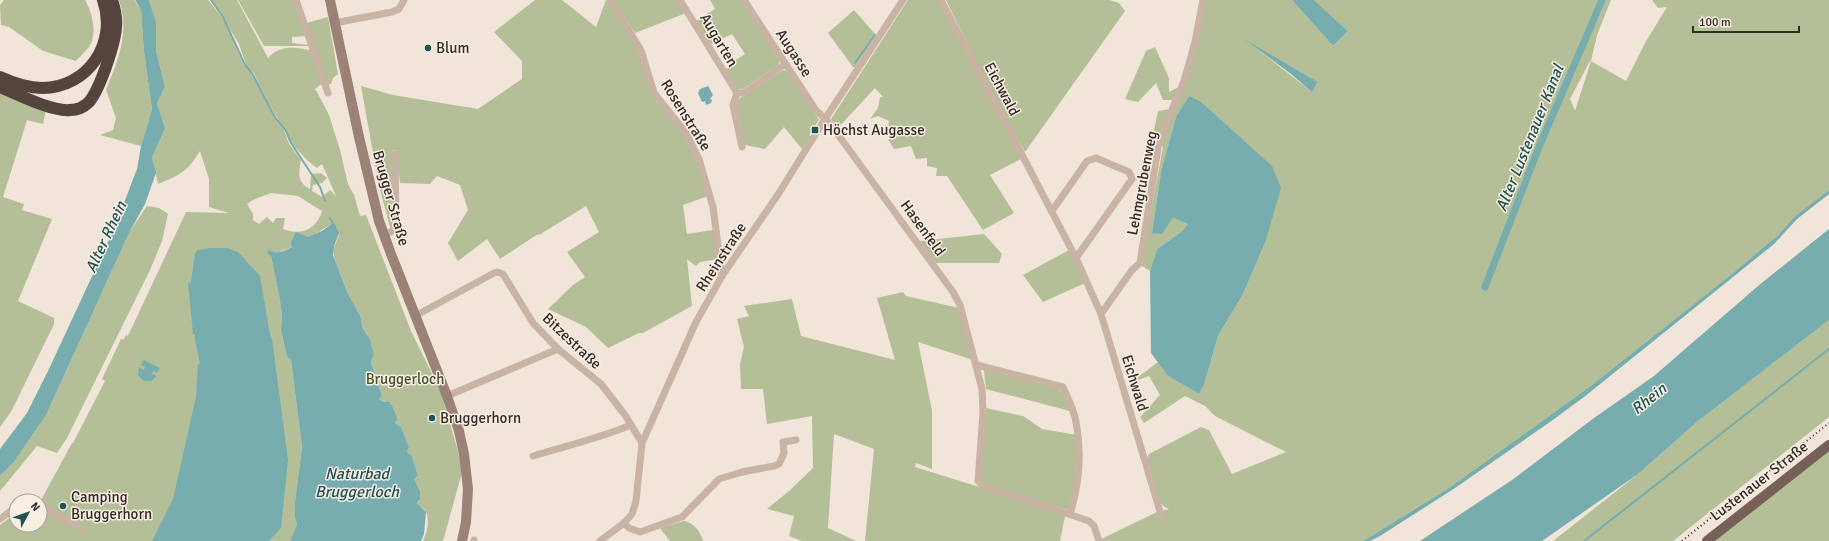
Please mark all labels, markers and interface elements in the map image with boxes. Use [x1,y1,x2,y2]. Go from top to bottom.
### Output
scale bar [1693,8,1799,34]
street label: Augarten [696,10,742,70]
text: 100 m [1699,15,1731,30]
street label: Augasse [772,26,816,80]
place label: Blum [436,39,470,57]
marker: Blum [423,43,433,53]
street label: Eichwald [980,59,1024,119]
water label: Alter Lustenauer Kanal [1491,61,1569,214]
street label: Rosenstraße [657,76,715,154]
place label: Höchst Augasse [823,121,925,139]
marker: Höchst Augasse [810,125,820,135]
street label: Lehmgrubenweg [1123,129,1161,237]
street label: Brugger Straße [369,148,413,248]
water label: Alter Rhein [81,197,132,276]
street label: Hasenfeld [897,197,949,259]
street label: Rheinstraße [692,219,750,295]
street label: Bitzestraße [539,309,605,373]
street label: Eichwald [1118,353,1152,413]
park label: Bruggerloch [366,370,444,388]
water label: Rhein [1627,378,1672,419]
place label: Bruggerhorn [440,409,521,427]
marker: Bruggerhorn [427,413,437,423]
street label: Lustenauer Straße [1707,437,1811,525]
water label: Naturbad Bruggerloch [315,464,400,502]
place label: Camping Bruggerhorn [71,488,152,523]
north arrow [8,493,48,533]
text: N [28,500,43,514]
marker: Camping Bruggerhorn [58,501,68,511]

